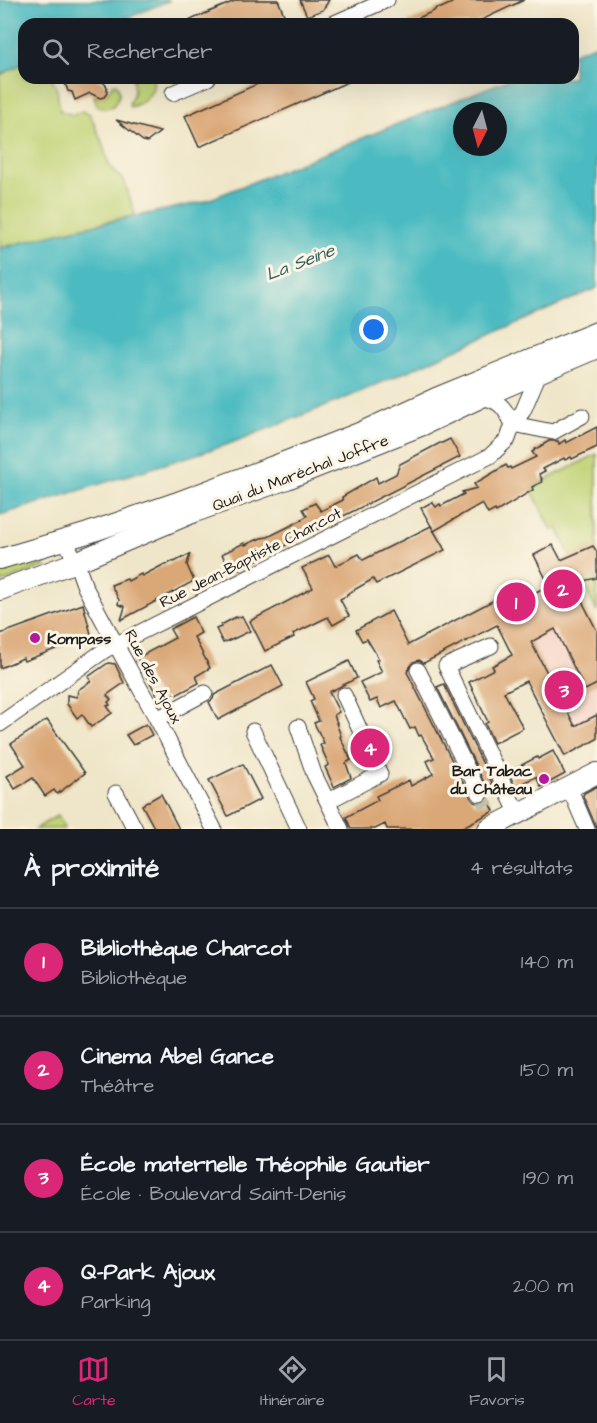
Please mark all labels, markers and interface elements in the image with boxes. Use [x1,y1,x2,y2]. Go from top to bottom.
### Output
search box [18,18,579,84]
icon: search [39,35,72,68]
text: Rechercher [87,36,212,67]
north arrow [453,102,507,156]
water label: La Seine [262,238,339,287]
your location [359,315,388,344]
street label: Quai du Maréchal Joffre [209,429,392,517]
street label: Rue Jean-Baptiste Charcot [156,502,346,613]
pin: 2 [544,566,582,612]
pin: 1 [496,580,536,624]
street label: Rue des Ajoux [119,626,187,728]
place label: Kompass [47,628,111,650]
marker: Kompass [28,631,42,645]
pin: 3 [544,668,584,712]
pin: 4 [350,726,389,771]
place label: Bar Tabac du Château [449,760,533,800]
marker: Bar Tabac du Château [537,772,551,786]
text: À proximité [24,850,159,886]
text: 4 résultats [470,854,573,882]
text: Bibliothèque Charcot [81,933,291,964]
text: 1 [42,948,45,976]
text: 140 m [521,948,573,976]
text: Bibliothèque [81,964,187,992]
text: Cinema Abel Gance [81,1041,274,1072]
text: 2 [38,1056,49,1084]
text: 150 m [520,1056,573,1084]
text: Théâtre [81,1072,154,1100]
text: École maternelle Théophile Gautier [81,1149,430,1180]
text: 3 [38,1164,49,1192]
text: 190 m [523,1164,573,1192]
text: École · Boulevard Saint-Denis [81,1180,346,1208]
text: Q-Park Ajoux [81,1257,215,1288]
text: 4 [37,1272,50,1300]
text: 200 m [513,1272,573,1300]
text: Parking [81,1288,151,1316]
tab: Carte [72,1353,116,1411]
tab: Itinéraire [260,1353,325,1411]
tab: Favoris [469,1353,525,1411]

